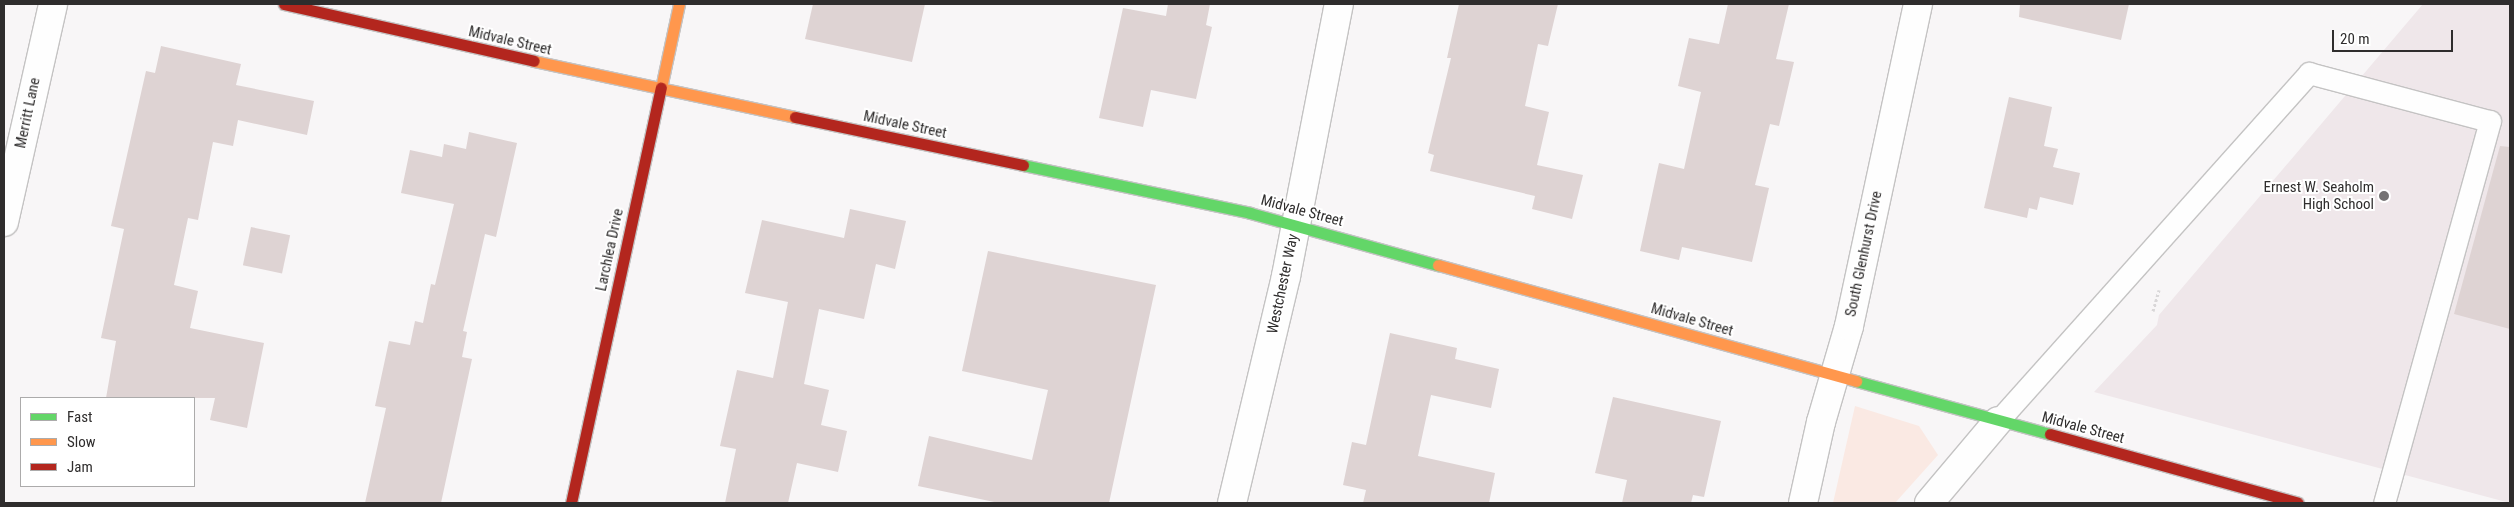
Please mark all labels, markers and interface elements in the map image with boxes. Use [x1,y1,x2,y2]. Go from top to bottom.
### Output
scale bar [2334,20,2455,52]
street label: Midvale Street [467,23,553,59]
text: 20 m [2340,30,2370,48]
street label: Merritt Lane [12,76,44,150]
street label: Midvale Street [862,107,948,143]
place label: Ernest W. Seaholm High School [2264,178,2374,213]
street label: South Glenhurst Drive [1842,190,1886,318]
marker: Ernest W. Seaholm High School [2378,190,2390,202]
street label: Midvale Street [1259,191,1345,231]
street label: Larchlea Drive [592,207,628,293]
street label: Westchester Way [1264,232,1302,336]
street label: Midvale Street [1649,300,1735,340]
legend [20,397,195,487]
text: Fast [67,408,92,426]
street label: Midvale Street [2040,408,2126,448]
text: Slow [67,433,96,451]
text: Jam [67,458,93,476]

